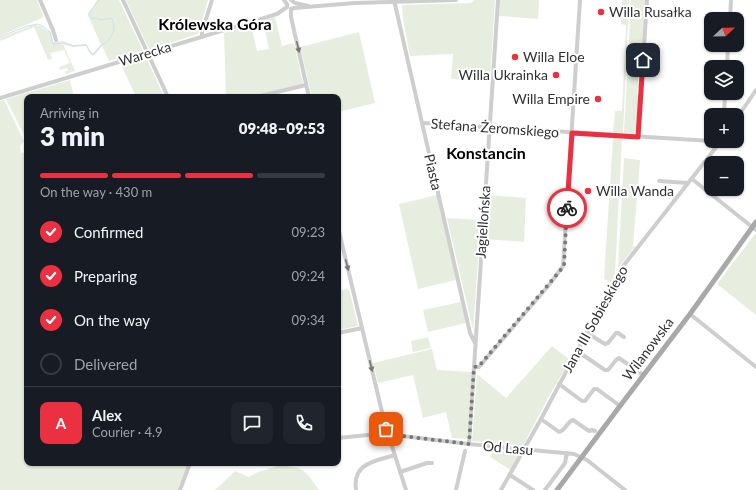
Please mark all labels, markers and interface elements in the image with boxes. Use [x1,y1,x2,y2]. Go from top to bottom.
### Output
place label: Willa Rusałka [609,3,692,20]
marker: Willa Rusałka [596,7,606,17]
north arrow [704,12,744,52]
map controls [704,12,744,196]
district label: Królewska Góra [158,14,272,33]
street label: Warecka [117,38,173,69]
one-way arrow [295,41,301,53]
pin [626,43,660,77]
place label: Willa Eloe [523,48,585,65]
icon: home [632,49,654,71]
marker: Willa Eloe [510,52,520,62]
button: layers [704,60,744,100]
place label: Willa Ukrainka [459,66,548,83]
marker: Willa Ukrainka [551,70,561,80]
place label: Willa Empire [512,90,590,107]
marker: Willa Empire [593,94,603,104]
text: Arriving in [40,105,99,121]
button: + [704,108,744,148]
street label: Stefana Żeromskiego [430,115,560,140]
text: 09:48–09:53 [239,119,325,137]
text: 3 min [40,120,105,152]
district label: Konstancin [446,143,526,162]
street label: Piasta [421,152,446,192]
button: − [704,156,744,196]
place label: Willa Wanda [596,182,674,199]
text: On the way · 430 m [40,184,152,200]
street label: Jagiellońska [471,185,494,259]
marker: Willa Wanda [583,186,593,196]
courier [547,188,587,228]
icon: bike [556,197,578,219]
icon: check [40,221,62,243]
text: Confirmed [74,223,143,241]
text: 09:23 [292,224,325,240]
one-way arrow [344,259,350,272]
street label: Jana III Sobieskiego [558,262,631,375]
icon: check [40,265,62,287]
text: Preparing [74,267,137,285]
text: 09:24 [292,268,325,284]
icon: check [40,309,62,331]
text: On the way [74,311,150,329]
text: 09:34 [292,312,325,328]
street label: Wilanowska [618,314,677,384]
text: Delivered [74,355,137,373]
one-way arrow [369,360,375,372]
button: chat [231,402,273,444]
button: phone [283,402,325,444]
text: Alex [92,406,122,424]
pin [369,412,403,446]
text: A [56,414,66,432]
icon: bag [375,418,397,440]
text: Courier · 4.9 [92,424,163,440]
street label: Od Lasu [482,437,534,458]

